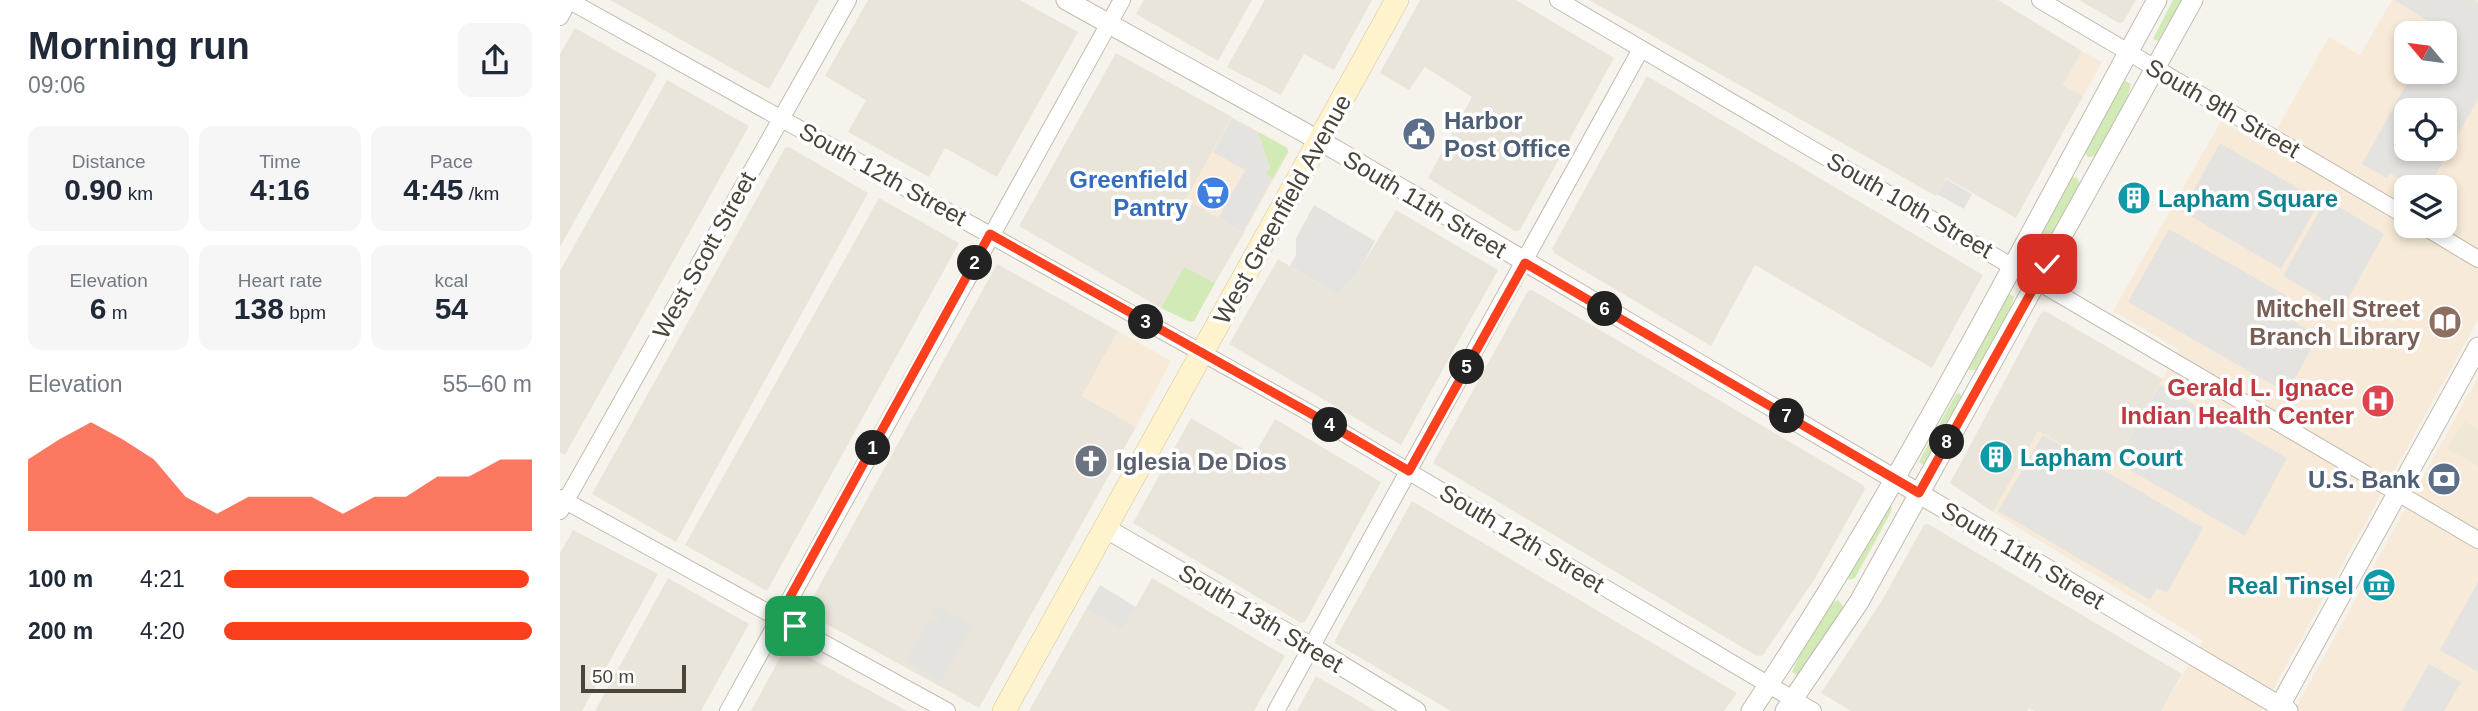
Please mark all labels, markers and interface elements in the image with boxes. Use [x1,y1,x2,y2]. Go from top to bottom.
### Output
north arrow [2394,21,2457,84]
map controls [2394,21,2457,238]
button: share [458,23,532,97]
text: Morning run [28,25,250,67]
street label: South 9th Street [2141,53,2305,163]
text: 09:06 [28,72,86,98]
street label: West Greenfield Avenue [1208,90,1356,328]
button: locate [2394,98,2457,161]
place label: Harbor Post Office [1444,107,1571,162]
public building icon: Harbor Post Office [1400,115,1438,153]
street label: South 12th Street [795,117,972,231]
street label: South 11th Street [1339,145,1512,263]
street label: South 10th Street [1822,147,1998,264]
text: Distance [72,151,146,172]
text: Time [259,151,301,172]
text: Pace [430,151,473,172]
place label: Greenfield Pantry [1069,166,1189,221]
street label: West Scott Street [647,167,761,343]
text: 0.90 [64,173,123,206]
text: 4:16 [250,173,310,206]
text: 4:45 [403,173,463,206]
supermarket icon: Greenfield Pantry [1194,174,1232,212]
button: layers [2394,175,2457,238]
building icon: Lapham Square [2115,179,2153,217]
text: km [123,183,153,204]
text: /km [463,183,499,204]
place label: Lapham Square [2158,185,2338,212]
pin [2017,234,2077,294]
icon: check [2028,245,2066,283]
pin: 2 [958,246,992,280]
text: 2 [969,252,980,273]
text: Elevation [70,270,148,291]
text: Heart rate [238,270,322,291]
text: kcal [434,270,468,291]
text: 6 [90,292,106,325]
text: 138 [234,292,284,325]
text: 54 [435,292,468,325]
pin: 6 [1588,292,1622,326]
place label: Mitchell Street Branch Library [2249,295,2421,350]
text: 6 [1599,298,1610,319]
text: m [106,302,128,323]
text: bpm [284,302,326,323]
library icon: Mitchell Street Branch Library [2426,303,2464,341]
pin: 3 [1128,304,1164,340]
text: 3 [1140,311,1151,332]
pin: 5 [1450,350,1485,384]
text: 5 [1461,356,1472,377]
text: Elevation [28,371,123,397]
text: 55–60 m [442,371,532,397]
place label: Gerald L. Ignace Indian Health Center [2121,374,2354,429]
hospital icon: Gerald L. Ignace Indian Health Center [2359,382,2397,420]
pin: 7 [1770,398,1804,434]
text: 7 [1781,405,1792,426]
pin: 4 [1312,408,1348,442]
text: 4 [1324,414,1335,435]
pin: 8 [1930,424,1964,460]
pin: 1 [856,430,890,466]
text: 8 [1941,431,1952,452]
text: 1 [867,437,878,458]
building icon: Lapham Court [1977,438,2015,476]
church icon: Iglesia De Dios [1072,442,1110,480]
place label: Lapham Court [2020,444,2183,471]
place label: Iglesia De Dios [1116,448,1287,475]
bank icon: U.S. Bank [2425,460,2463,498]
place label: U.S. Bank [2308,466,2421,493]
street label: South 12th Street [1435,478,1609,598]
street label: South 11th Street [1937,496,2110,614]
street label: South 13th Street [1174,558,1348,678]
text: 100 m [28,566,93,592]
text: 4:21 [140,566,185,592]
museum icon: Real Tinsel [2360,566,2398,604]
place label: Real Tinsel [2228,572,2354,599]
pin [765,596,825,656]
icon: arrive [776,607,814,645]
text: 200 m [28,618,93,644]
text: 4:20 [140,618,185,644]
scale bar [581,662,686,694]
text: 50 m [592,666,634,687]

